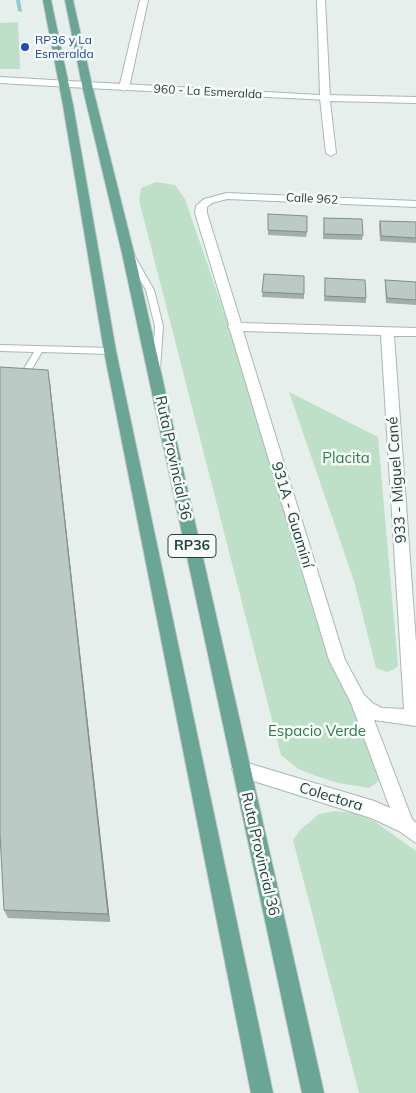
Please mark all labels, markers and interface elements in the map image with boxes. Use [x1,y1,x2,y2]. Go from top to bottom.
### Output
place label: RP36 y La Esmeralda [35,33,94,61]
marker: RP36 y La Esmeralda [19,41,31,53]
street label: 960 - La Esmeralda [153,82,263,102]
street label: Calle 962 [286,190,338,208]
street label: Ruta Provincial 36 [151,394,195,522]
street label: 933 - Miguel Cané [384,416,410,544]
park label: Placita [322,449,370,467]
street label: 931A - Guaminí [267,460,317,570]
road number: RP36 [168,534,216,558]
park label: Espacio Verde [268,722,366,740]
street label: Colectora [297,779,365,815]
street label: Ruta Provincial 36 [237,790,283,918]

